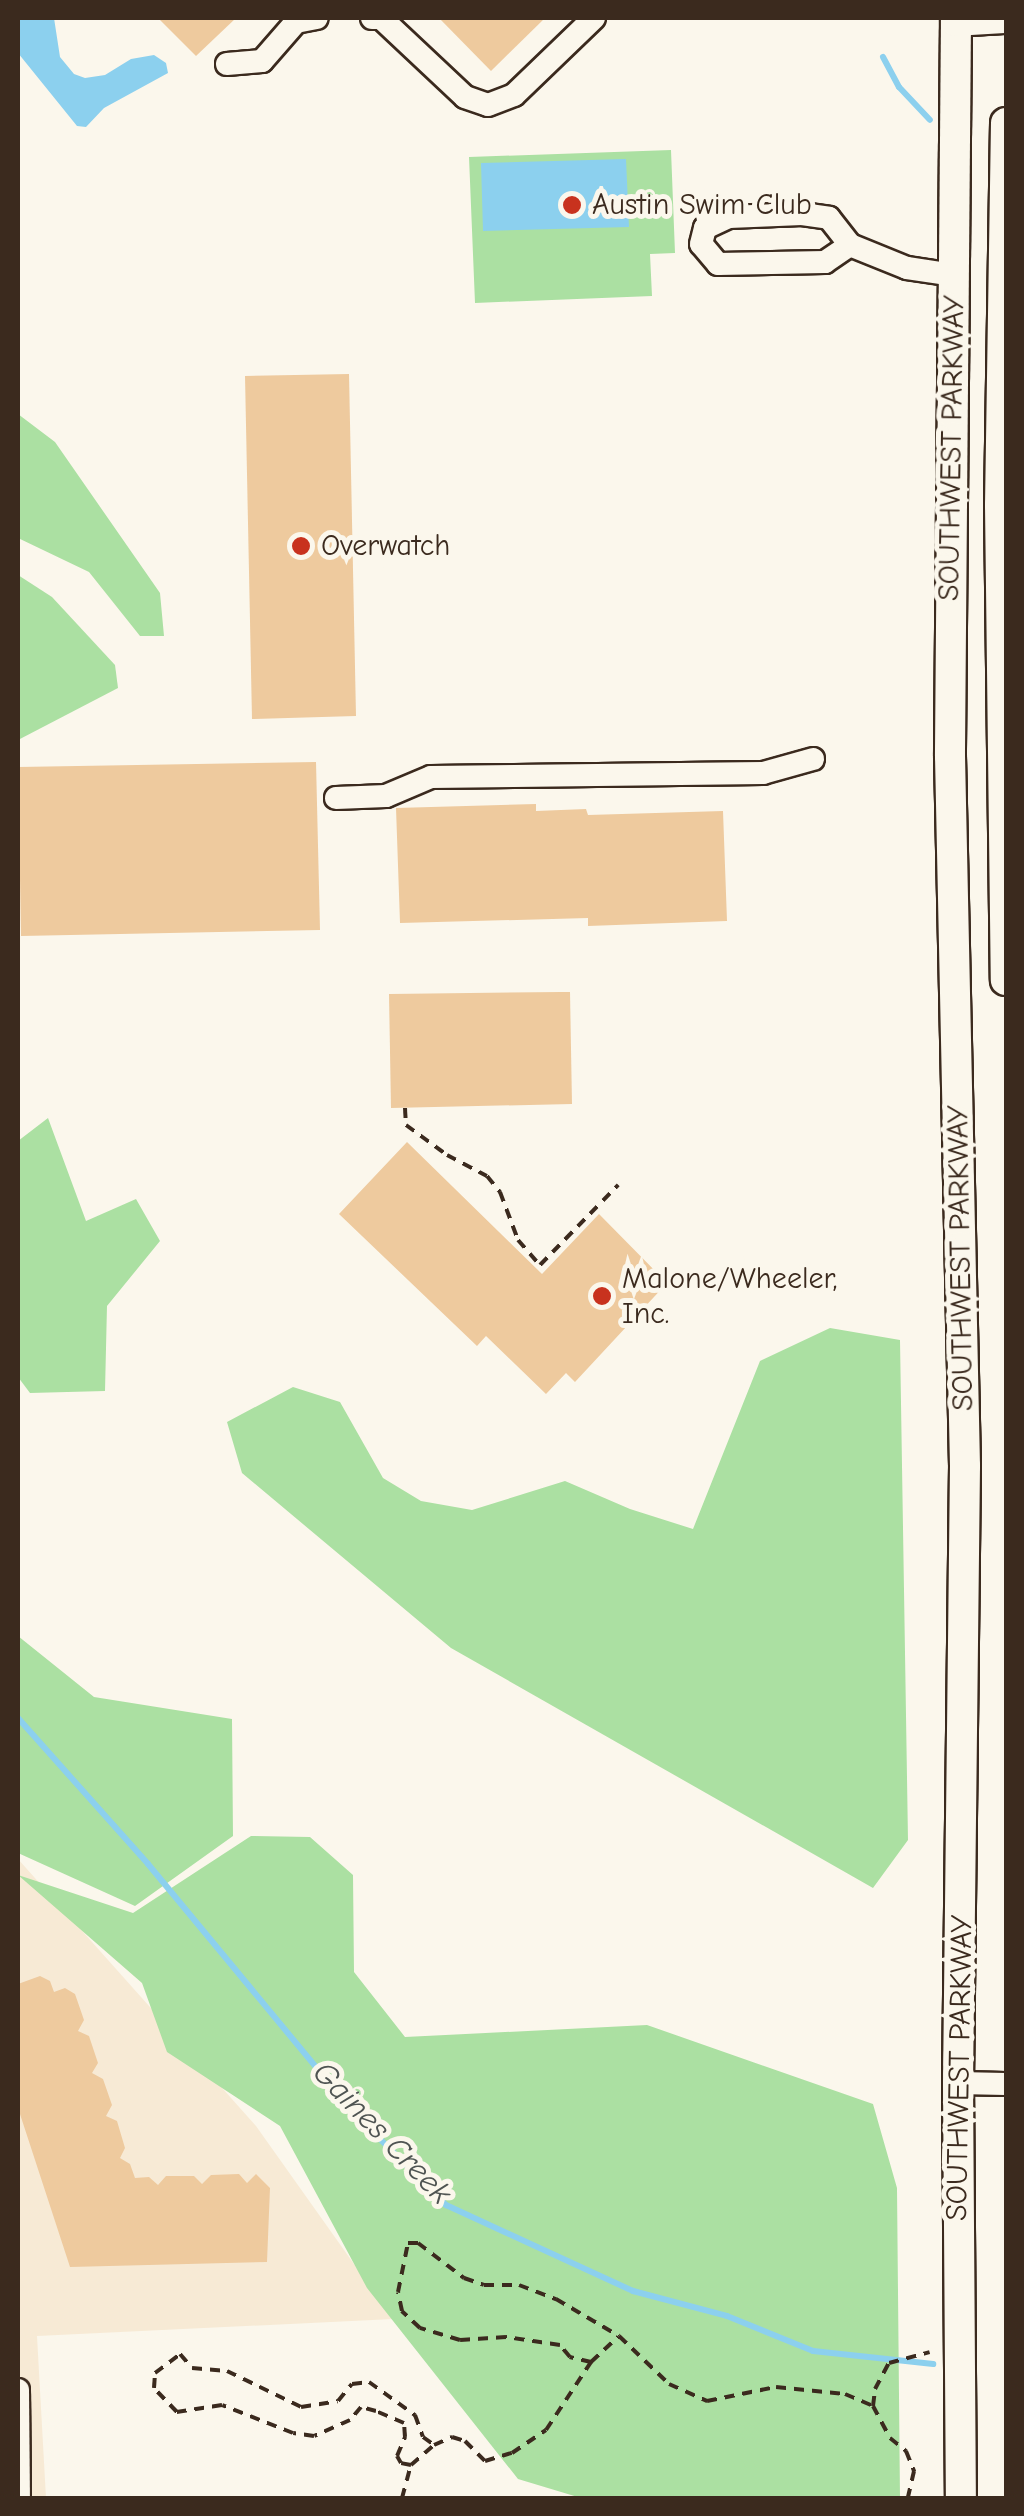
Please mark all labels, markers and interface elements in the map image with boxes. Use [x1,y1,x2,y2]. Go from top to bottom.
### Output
place label: Austin Swim Club [592,187,812,223]
marker: Austin Swim Club [561,194,583,216]
street label: SOUTHWEST PARKWAY [931,295,973,601]
place label: Overwatch [321,528,450,564]
marker: Overwatch [290,535,312,557]
street label: SOUTHWEST PARKWAY [940,1105,982,1411]
place label: Malone/Wheeler, Inc. [622,1261,837,1332]
marker: Malone/Wheeler, Inc. [591,1285,613,1307]
street label: SOUTHWEST PARKWAY [939,1915,981,2221]
water label: Gaines Creek [304,2054,460,2212]

